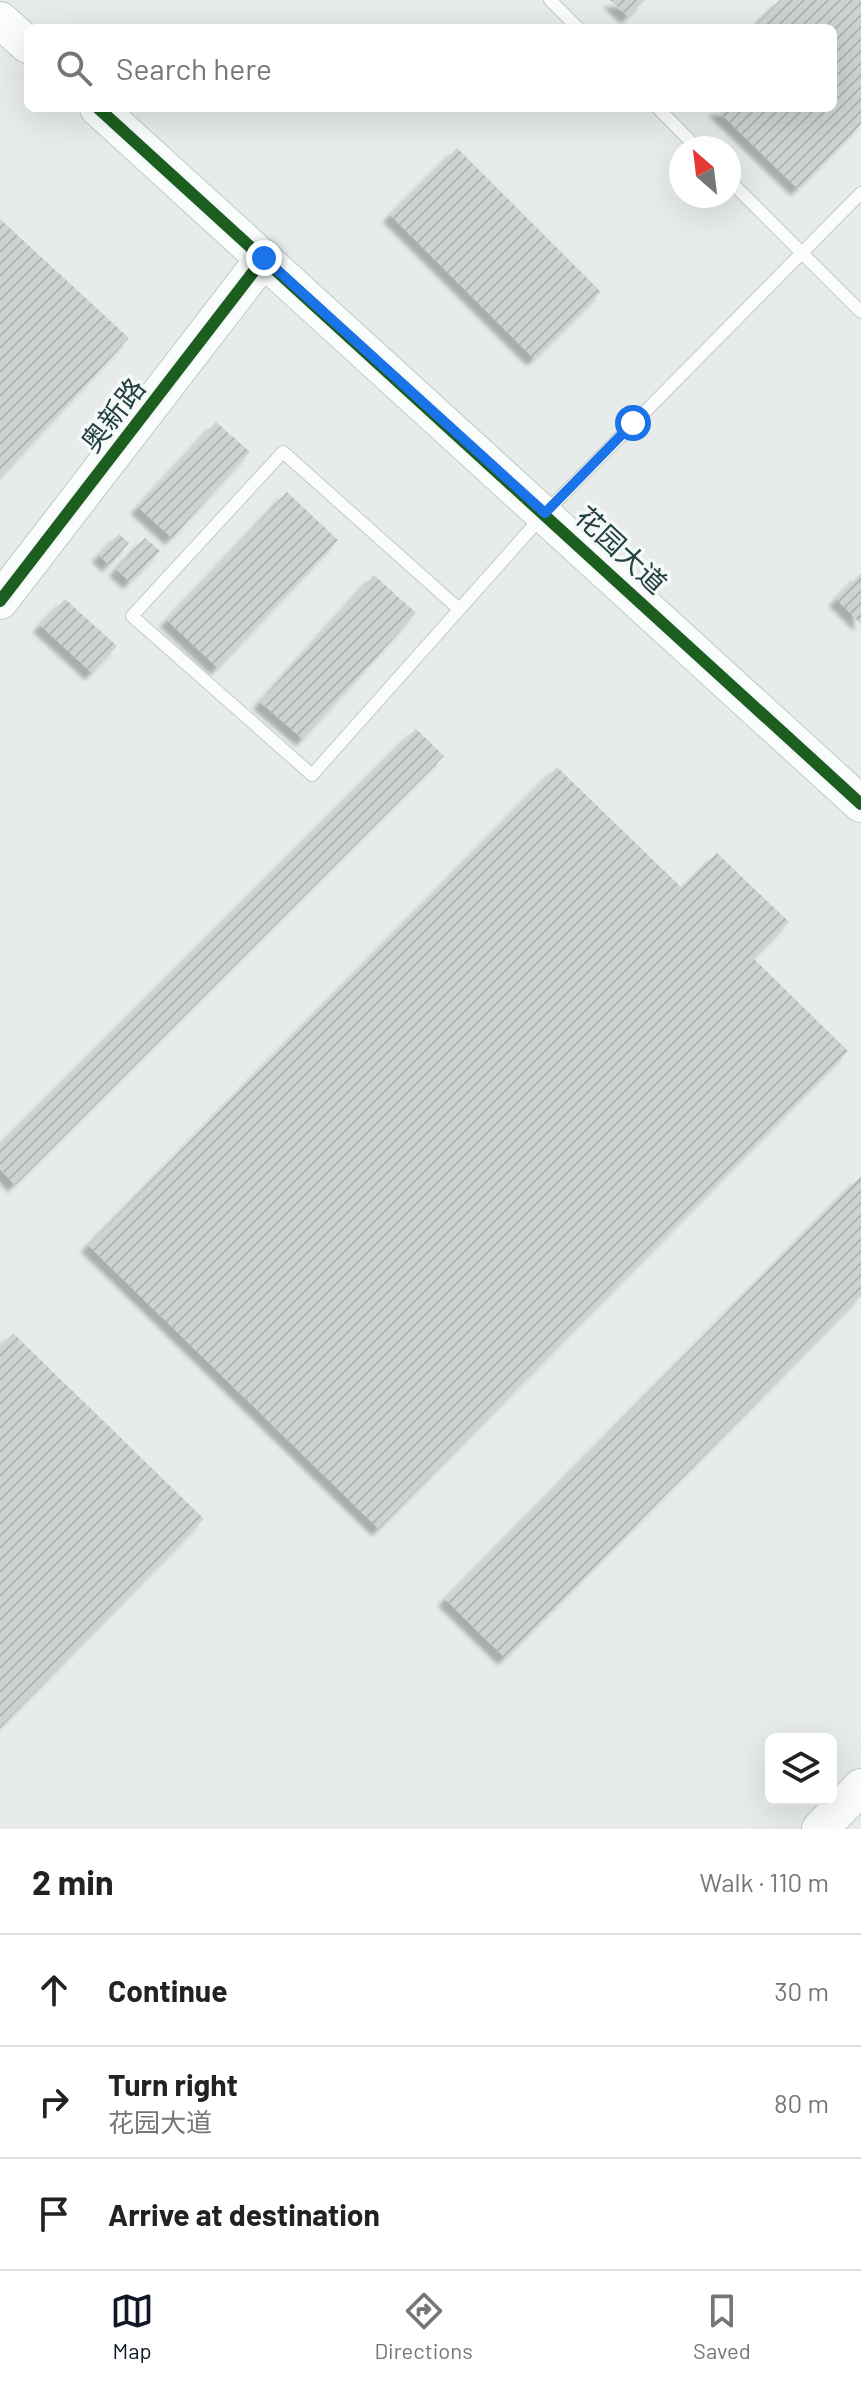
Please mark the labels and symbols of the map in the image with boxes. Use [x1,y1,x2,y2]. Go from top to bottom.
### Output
north arrow [669,136,741,208]
route end [246,240,282,276]
street label: 奥新路 [73,371,151,458]
route start [615,405,651,441]
street label: 花园大道 [569,499,674,600]

